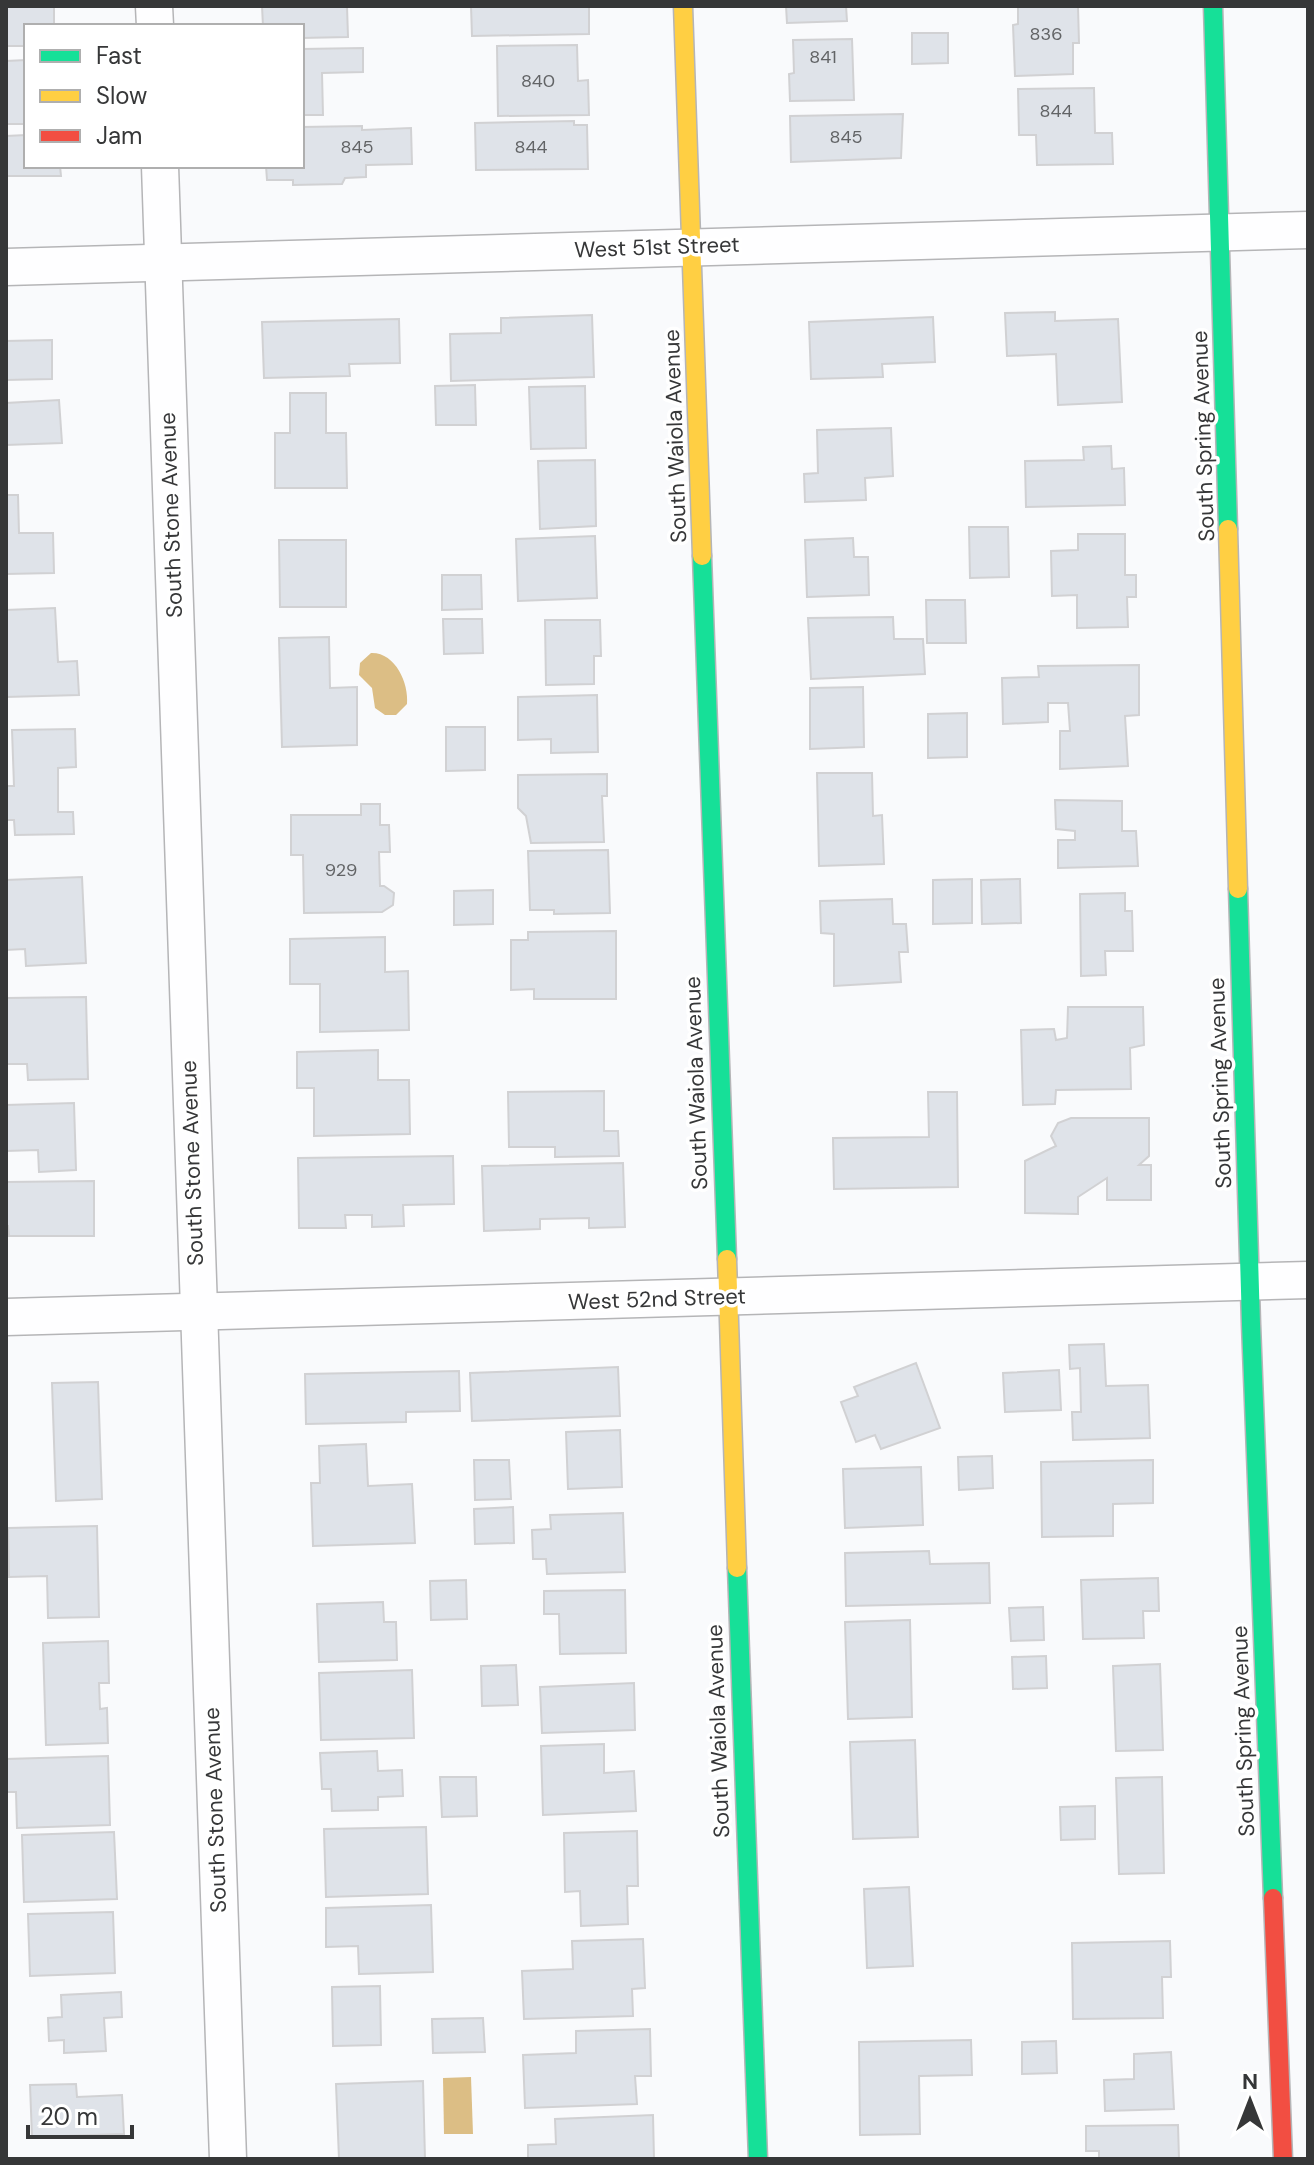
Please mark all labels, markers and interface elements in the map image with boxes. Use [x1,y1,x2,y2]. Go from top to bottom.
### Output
house number: 836 [1030,22,1062,46]
legend [24,24,304,168]
text: Fast [96,40,142,71]
house number: 841 [809,45,837,69]
house number: 840 [521,69,555,93]
text: Slow [96,80,147,111]
house number: 844 [1040,99,1072,123]
text: Jam [96,120,142,151]
house number: 845 [830,125,862,149]
house number: 845 [341,135,373,159]
house number: 844 [515,135,547,159]
street label: West 51st Street [574,230,740,264]
street label: South Waiola Avenue [657,329,693,543]
street label: South Spring Avenue [1185,330,1221,542]
street label: South Stone Avenue [153,412,189,618]
house number: 929 [325,858,357,882]
street label: South Waiola Avenue [678,976,714,1190]
street label: South Spring Avenue [1202,977,1238,1189]
street label: South Stone Avenue [174,1060,210,1266]
street label: West 52nd Street [568,1281,746,1317]
street label: South Waiola Avenue [700,1624,736,1838]
street label: South Spring Avenue [1225,1625,1261,1837]
street label: South Stone Avenue [197,1707,233,1913]
north arrow [1210,2061,1290,2141]
text: N [1242,2067,1258,2096]
scale bar [28,2089,132,2139]
text: 20 m [40,2101,98,2132]

